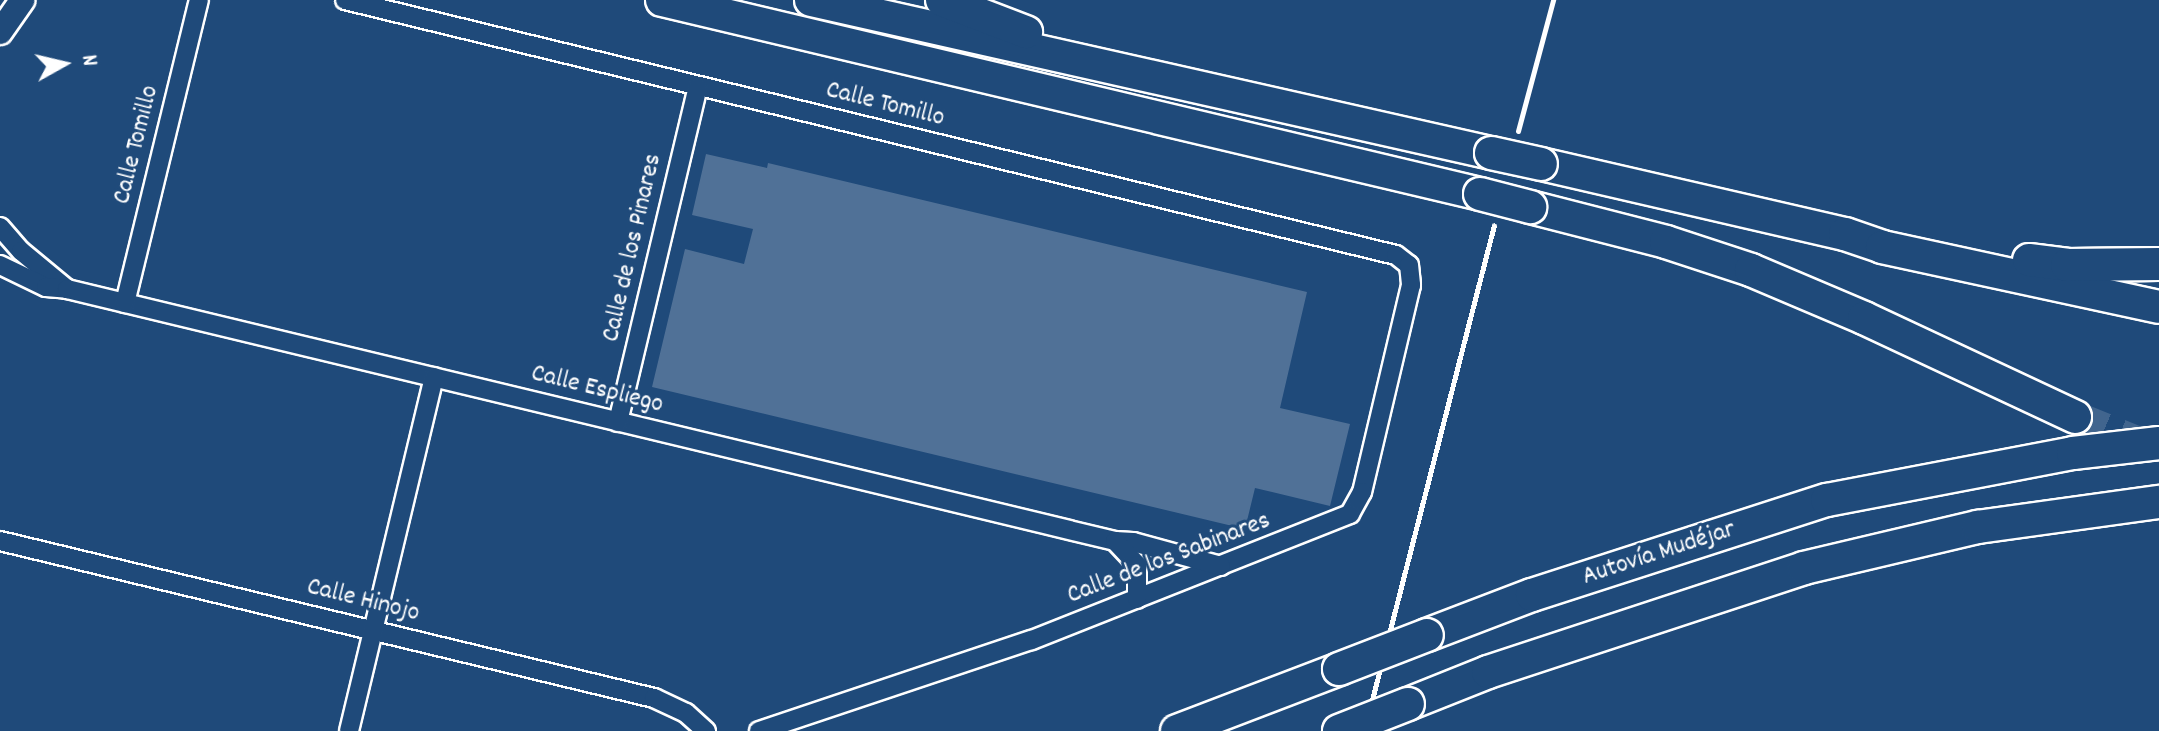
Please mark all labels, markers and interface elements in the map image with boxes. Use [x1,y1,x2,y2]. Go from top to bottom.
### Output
north arrow [24,24,104,104]
text: N [72,53,104,68]
street label: Calle Tomillo [823,75,947,135]
street label: Calle Tomillo [107,83,167,207]
street label: Calle de los Pinares [596,151,670,345]
street label: Calle Espliego [528,359,666,421]
street label: Calle de los Sabinares [1063,506,1275,612]
street label: Autovía Mudéjar [1579,515,1739,593]
street label: Calle Hinojo [304,572,422,630]

